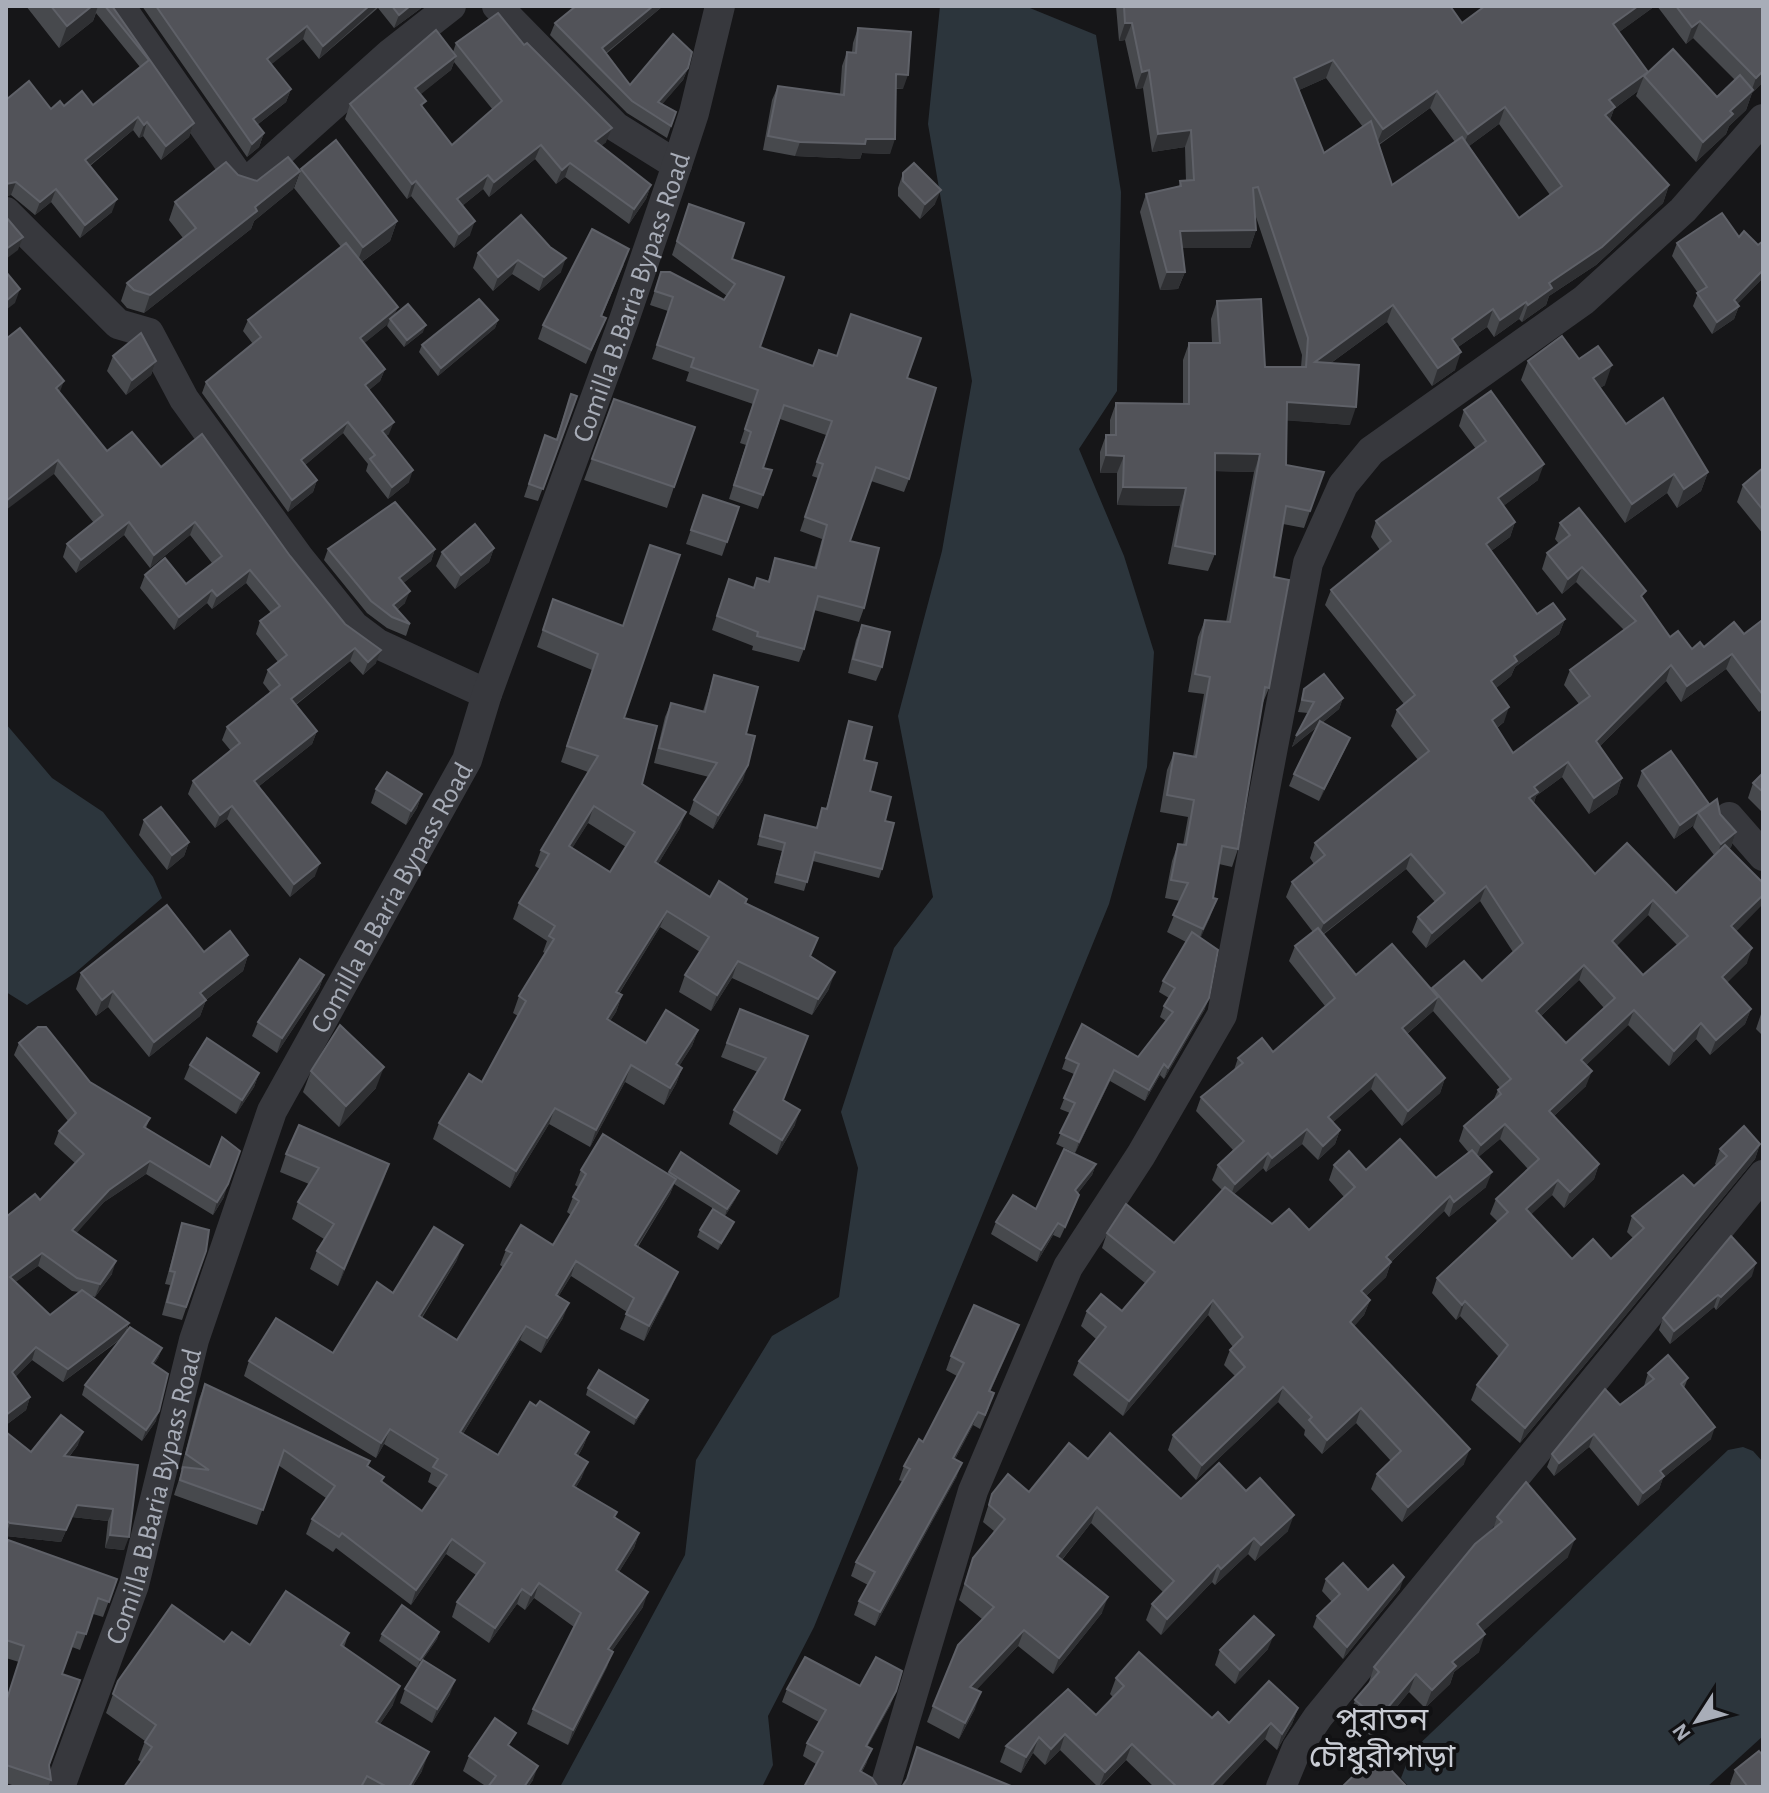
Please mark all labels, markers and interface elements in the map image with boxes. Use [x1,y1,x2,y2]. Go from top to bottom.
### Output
street label: Comilla B.Baria Bypass Road [569,149,696,446]
street label: Comilla B.Baria Bypass Road [306,758,479,1038]
street label: Comilla B.Baria Bypass Road [102,1346,207,1648]
north arrow [1657,1681,1737,1761]
district label: পুরাতন চৌধুরীপাড়া [1309,1704,1456,1775]
text: N [1668,1720,1695,1745]

